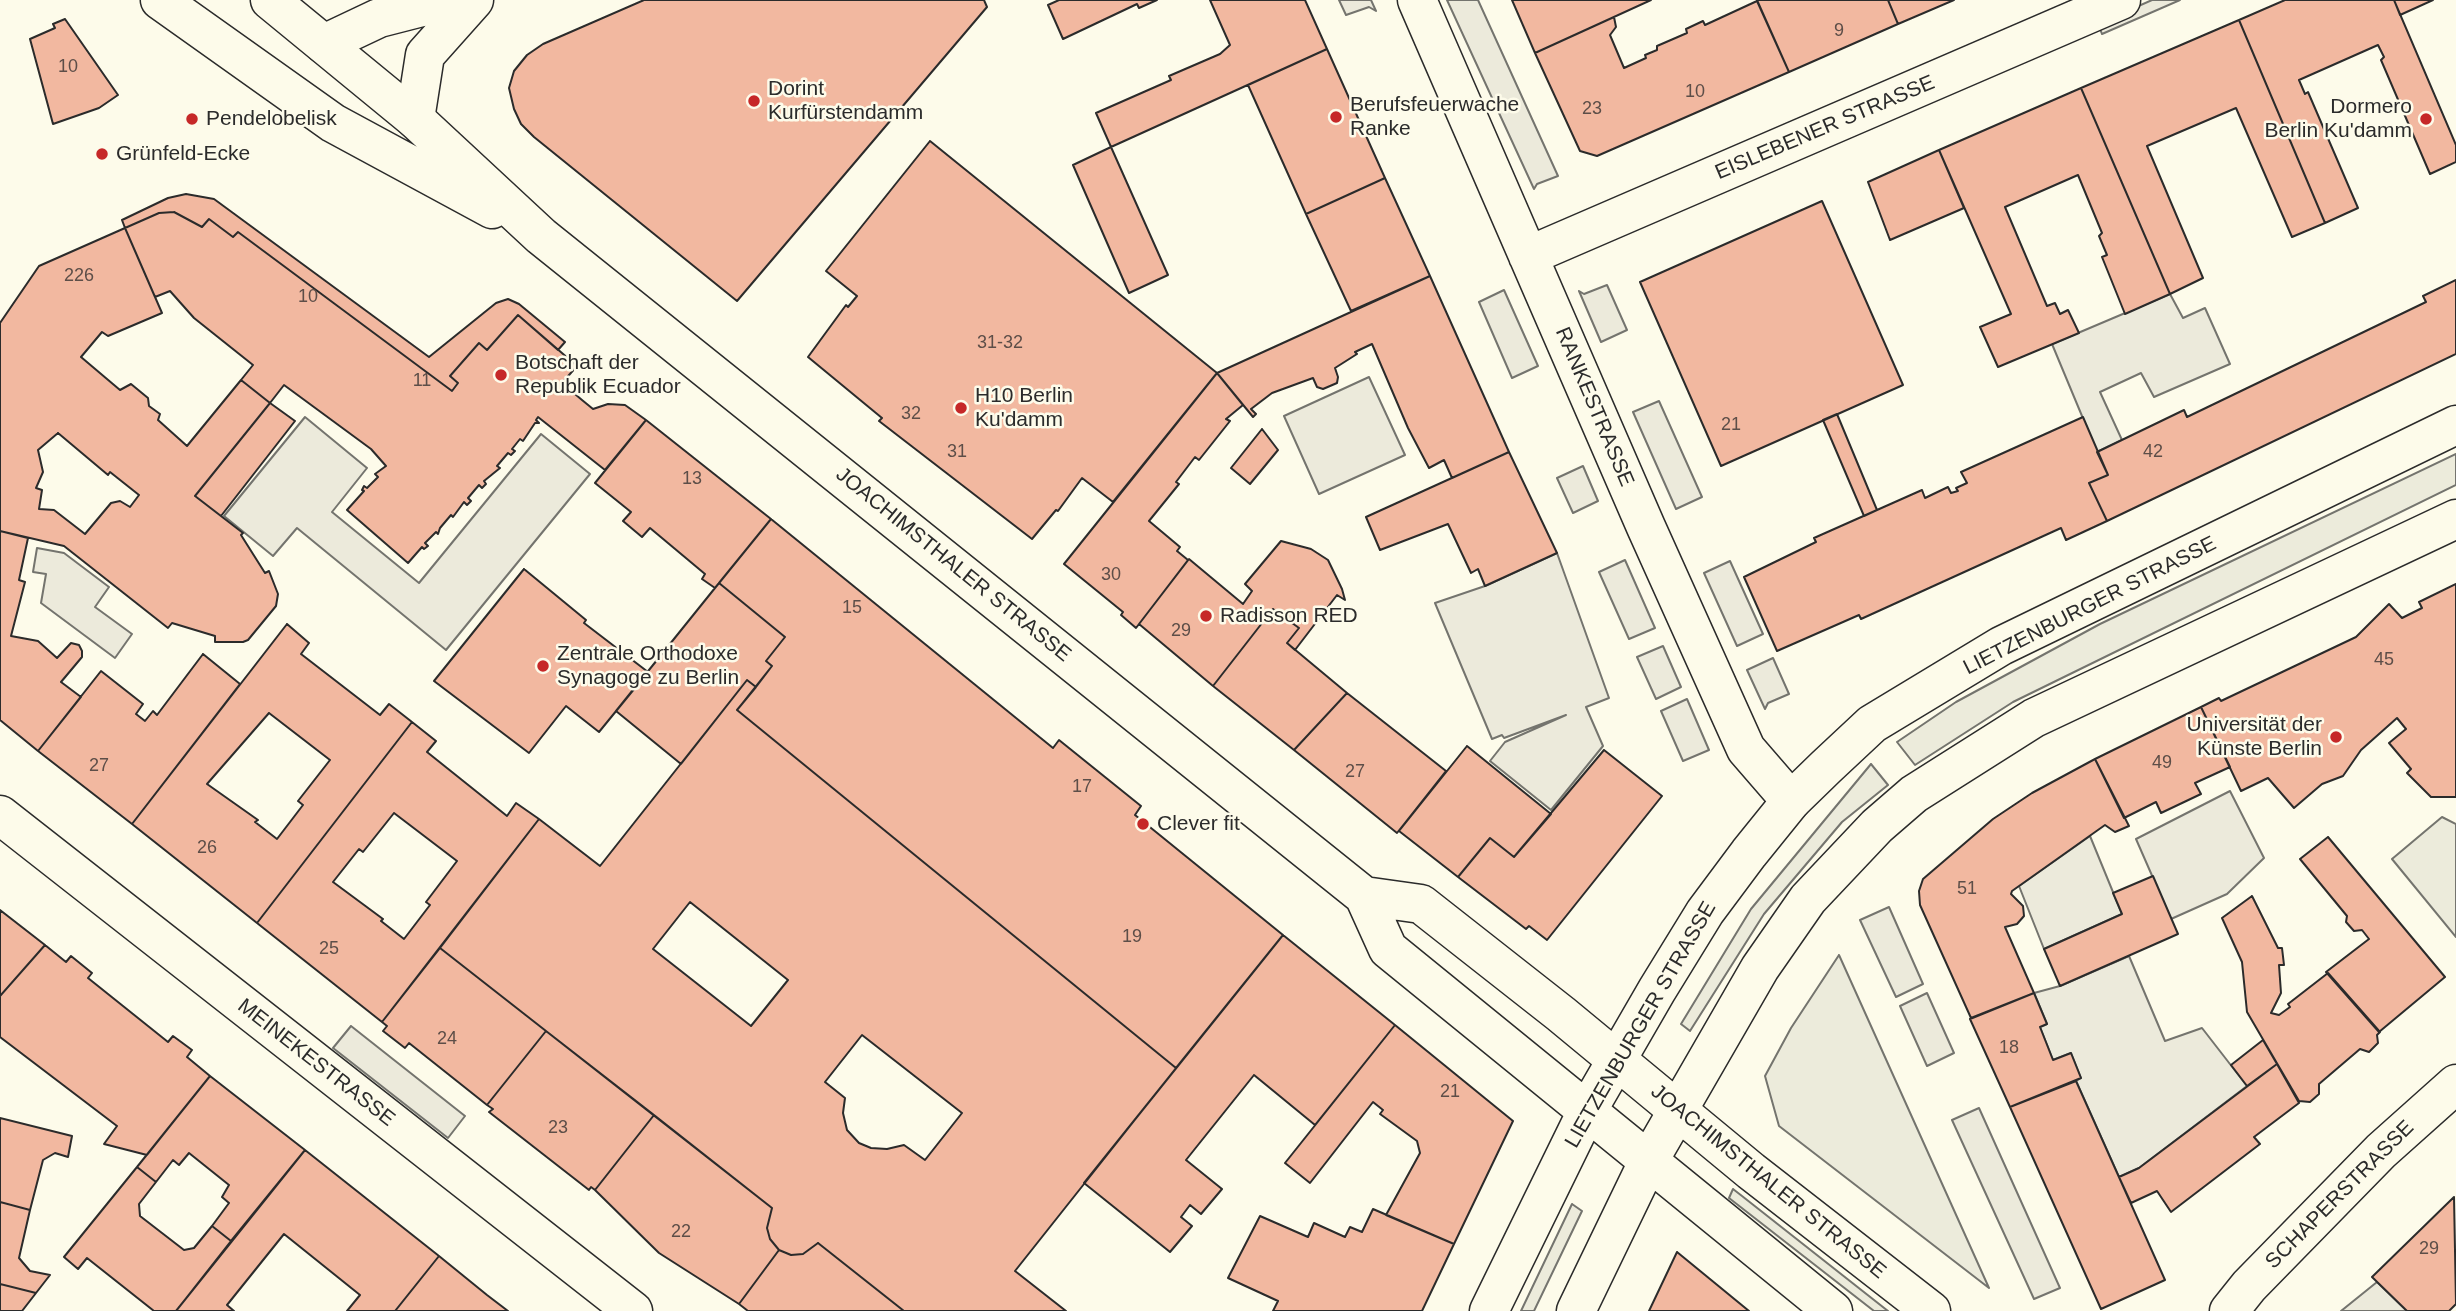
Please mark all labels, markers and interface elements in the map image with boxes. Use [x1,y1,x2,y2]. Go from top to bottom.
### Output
house number: 9 [1834,20,1844,42]
house number: 10 [58,56,78,78]
street label: EISLEBENER STRASSE [1712,70,1938,186]
place label: Dorint Kurfürstendamm [768,76,923,126]
house number: 10 [1685,81,1705,103]
place label: Berufsfeuerwache Ranke [1350,92,1519,142]
marker: Dorint Kurfürstendamm [746,93,762,109]
place label: Dormero Berlin Ku'damm [2264,94,2412,144]
house number: 23 [1582,98,1602,120]
place label: Pendelobelisk [206,106,337,132]
marker: Berufsfeuerwache Ranke [1328,109,1344,125]
marker: Pendelobelisk [184,111,200,127]
marker: Dormero Berlin Ku'damm [2418,111,2434,127]
place label: Grünfeld-Ecke [116,141,250,167]
marker: Grünfeld-Ecke [94,146,110,162]
house number: 226 [64,265,94,287]
house number: 10 [298,286,318,308]
street label: RANKESTRASSE [1549,324,1639,490]
house number: 31-32 [977,332,1023,354]
place label: Botschaft der Republik Ecuador [515,350,681,400]
marker: Botschaft der Republik Ecuador [493,367,509,383]
house number: 11 [413,370,431,392]
place label: H10 Berlin Ku'damm [975,383,1073,433]
marker: H10 Berlin Ku'damm [953,400,969,416]
house number: 32 [901,403,921,425]
house number: 21 [1721,414,1741,436]
house number: 31 [947,441,967,463]
house number: 42 [2143,441,2163,463]
street label: JOACHIMSTHALER STRASSE [830,462,1076,668]
house number: 13 [682,468,702,490]
street label: LIETZENBURGER STRASSE [1960,531,2220,681]
house number: 30 [1101,564,1121,586]
house number: 15 [842,597,862,619]
place label: Radisson RED [1220,603,1358,629]
marker: Radisson RED [1198,608,1214,624]
house number: 29 [1171,620,1191,642]
place label: Zentrale Orthodoxe Synagoge zu Berlin [557,641,739,691]
house number: 45 [2374,649,2394,671]
marker: Zentrale Orthodoxe Synagoge zu Berlin [535,658,551,674]
place label: Universität der Künste Berlin [2187,712,2322,762]
marker: Universität der Künste Berlin [2328,729,2344,745]
house number: 49 [2152,752,2172,774]
house number: 27 [89,755,109,777]
house number: 27 [1345,761,1365,783]
house number: 17 [1072,776,1092,798]
place label: Clever fit [1157,811,1240,837]
marker: Clever fit [1135,816,1151,832]
house number: 26 [197,837,217,859]
house number: 51 [1957,878,1977,900]
street label: LIETZENBURGER STRASSE [1560,897,1722,1153]
house number: 19 [1122,926,1142,948]
house number: 25 [319,938,339,960]
street label: MEINEKESTRASSE [232,994,400,1132]
house number: 24 [437,1028,457,1050]
house number: 18 [1999,1037,2019,1059]
street label: JOACHIMSTHALER STRASSE [1645,1079,1891,1285]
house number: 21 [1440,1081,1460,1103]
street label: SCHAPERSTRASSE [2261,1116,2419,1274]
house number: 23 [548,1117,568,1139]
house number: 22 [671,1221,691,1243]
house number: 29 [2419,1238,2439,1260]

